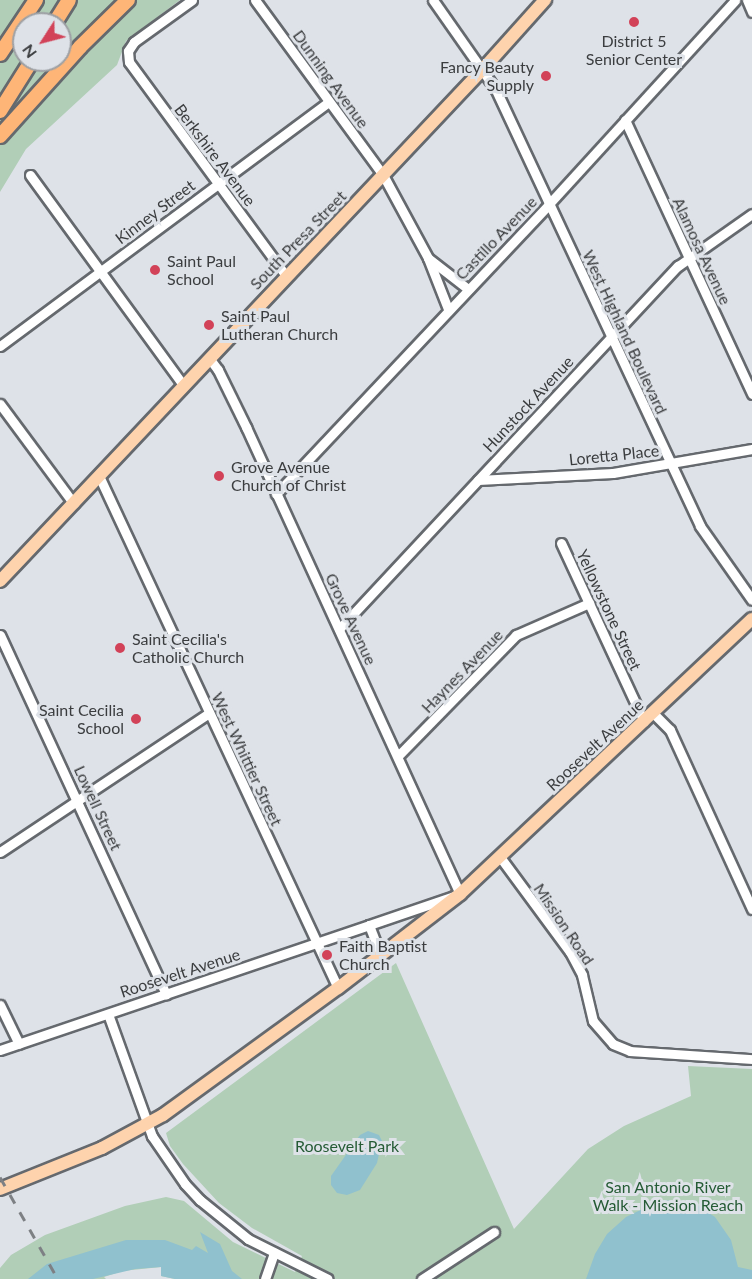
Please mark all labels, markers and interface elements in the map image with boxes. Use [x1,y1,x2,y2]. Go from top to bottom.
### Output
north arrow [12,12,72,72]
marker: District 5 Senior Center [627,15,641,29]
street label: Dunning Avenue [289,26,373,132]
place label: District 5 Senior Center [586,31,682,69]
text: N [17,41,40,62]
place label: Fancy Beauty Supply [440,57,534,95]
marker: Fancy Beauty Supply [539,69,553,83]
street label: Berkshire Avenue [170,100,260,210]
street label: Kinney Street [111,176,199,248]
street label: South Presa Street [246,187,350,293]
street label: Castillo Avenue [451,192,541,284]
street label: Alamosa Avenue [669,194,735,308]
street label: West Highland Boulevard [579,247,671,417]
place label: Saint Paul School [167,251,236,289]
marker: Saint Paul School [148,263,162,277]
place label: Saint Paul Lutheran Church [221,306,338,344]
marker: Saint Paul Lutheran Church [202,318,216,332]
street label: Hunstock Avenue [479,352,577,456]
street label: Loretta Place [568,441,660,469]
place label: Grove Avenue Church of Christ [231,457,346,495]
marker: Grove Avenue Church of Christ [212,469,226,483]
street label: Yellowstone Street [573,547,645,673]
street label: Grove Avenue [321,570,381,668]
street label: Haynes Avenue [417,625,507,717]
place label: Saint Cecilia's Catholic Church [132,629,244,667]
marker: Saint Cecilia's Catholic Church [113,641,127,655]
street label: West Whittier Street [208,689,286,829]
street label: Roosevelt Avenue [542,695,648,795]
place label: Saint Cecilia School [39,700,124,738]
marker: Saint Cecilia School [129,712,143,726]
street label: Lowell Street [70,763,126,853]
street label: Mission Road [530,880,598,968]
place label: Faith Baptist Church [339,936,427,974]
street label: Roosevelt Avenue [117,944,243,1002]
marker: Faith Baptist Church [320,948,334,962]
park label: Roosevelt Park [295,1136,399,1156]
park label: San Antonio River Walk - Mission Reach [593,1177,743,1215]

